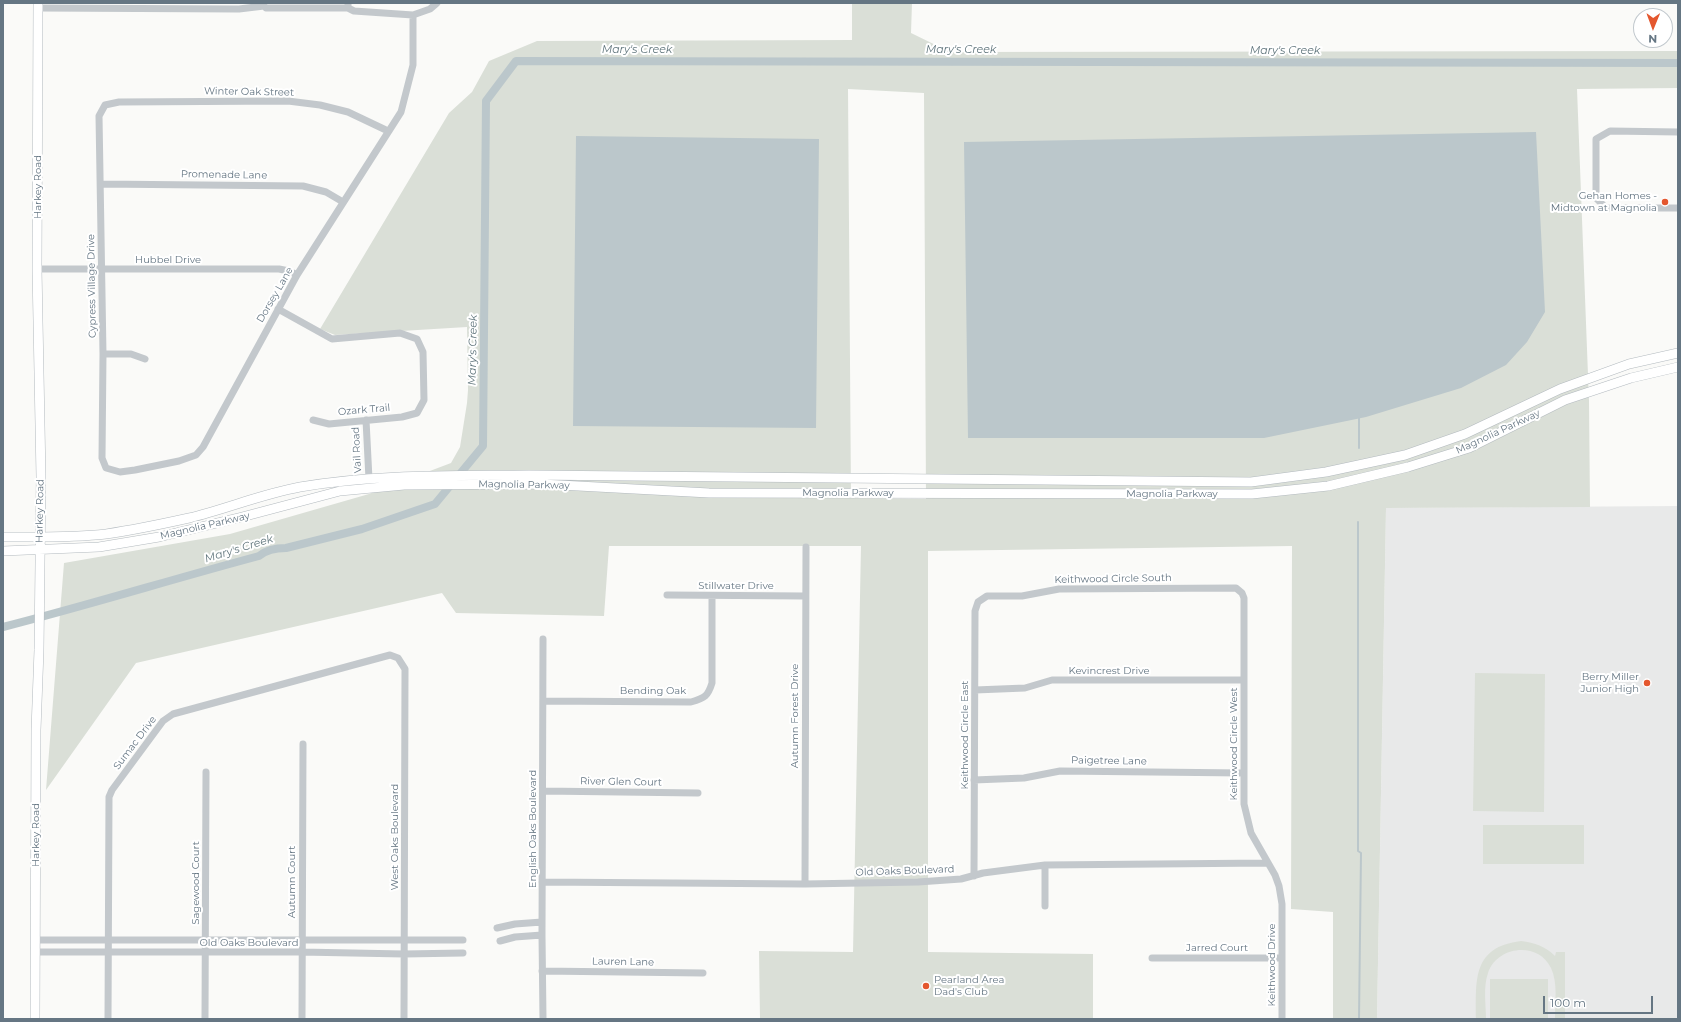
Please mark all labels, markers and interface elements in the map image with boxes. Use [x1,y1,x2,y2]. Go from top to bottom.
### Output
north arrow [1633,8,1673,48]
text: N [1648,32,1657,46]
water label: Mary's Creek [602,43,672,57]
water label: Mary's Creek [926,43,996,57]
water label: Mary's Creek [1250,44,1320,58]
street label: Winter Oak Street [204,85,294,99]
street label: Harkey Road [32,155,44,219]
street label: Promenade Lane [181,168,267,182]
place label: Gehan Homes - Midtown at Magnolia [1551,190,1657,214]
marker: Gehan Homes - Midtown at Magnolia [1660,197,1670,207]
street label: Cypress Village Drive [85,234,99,338]
street label: Hubbel Drive [135,254,201,266]
street label: Dorsey Lane [254,265,296,325]
water label: Mary's Creek [466,315,480,385]
street label: Ozark Trail [337,402,391,418]
street label: Magnolia Parkway [1454,407,1542,457]
street label: Vail Road [350,426,364,474]
street label: Magnolia Parkway [478,478,570,492]
street label: Harkey Road [33,479,47,543]
street label: Magnolia Parkway [802,487,894,499]
street label: Magnolia Parkway [1126,488,1218,500]
street label: Magnolia Parkway [159,510,251,542]
water label: Mary's Creek [203,532,275,566]
street label: Keithwood Circle South [1054,572,1172,586]
street label: Stillwater Drive [698,580,774,592]
street label: Autumn Forest Drive [789,664,801,768]
street label: Kevincrest Drive [1069,665,1149,677]
place label: Berry Miller Junior High [1580,671,1639,694]
marker: Berry Miller Junior High [1642,678,1652,688]
street label: Keithwood Circle East [959,681,971,789]
street label: Bending Oak [620,685,686,697]
street label: Keithwood Circle West [1228,688,1240,800]
street label: Sumac Drive [111,714,159,772]
street label: Paigetree Lane [1071,754,1147,768]
street label: English Oaks Boulevard [527,770,539,888]
street label: River Glen Court [580,775,662,789]
street label: West Oaks Boulevard [389,784,401,890]
street label: Harkey Road [30,803,42,867]
street label: Sagewood Court [190,841,202,925]
street label: Autumn Court [286,846,298,918]
street label: Old Oaks Boulevard [855,863,955,879]
street label: Keithwood Drive [1266,923,1278,1007]
street label: Old Oaks Boulevard [199,937,299,949]
street label: Jarred Court [1186,942,1248,954]
street label: Lauren Lane [592,955,654,969]
place label: Pearland Area Dad's Club [934,974,1004,998]
marker: Pearland Area Dad's Club [921,981,931,991]
scale bar [1545,988,1655,1014]
text: 100 m [1550,995,1586,1010]

